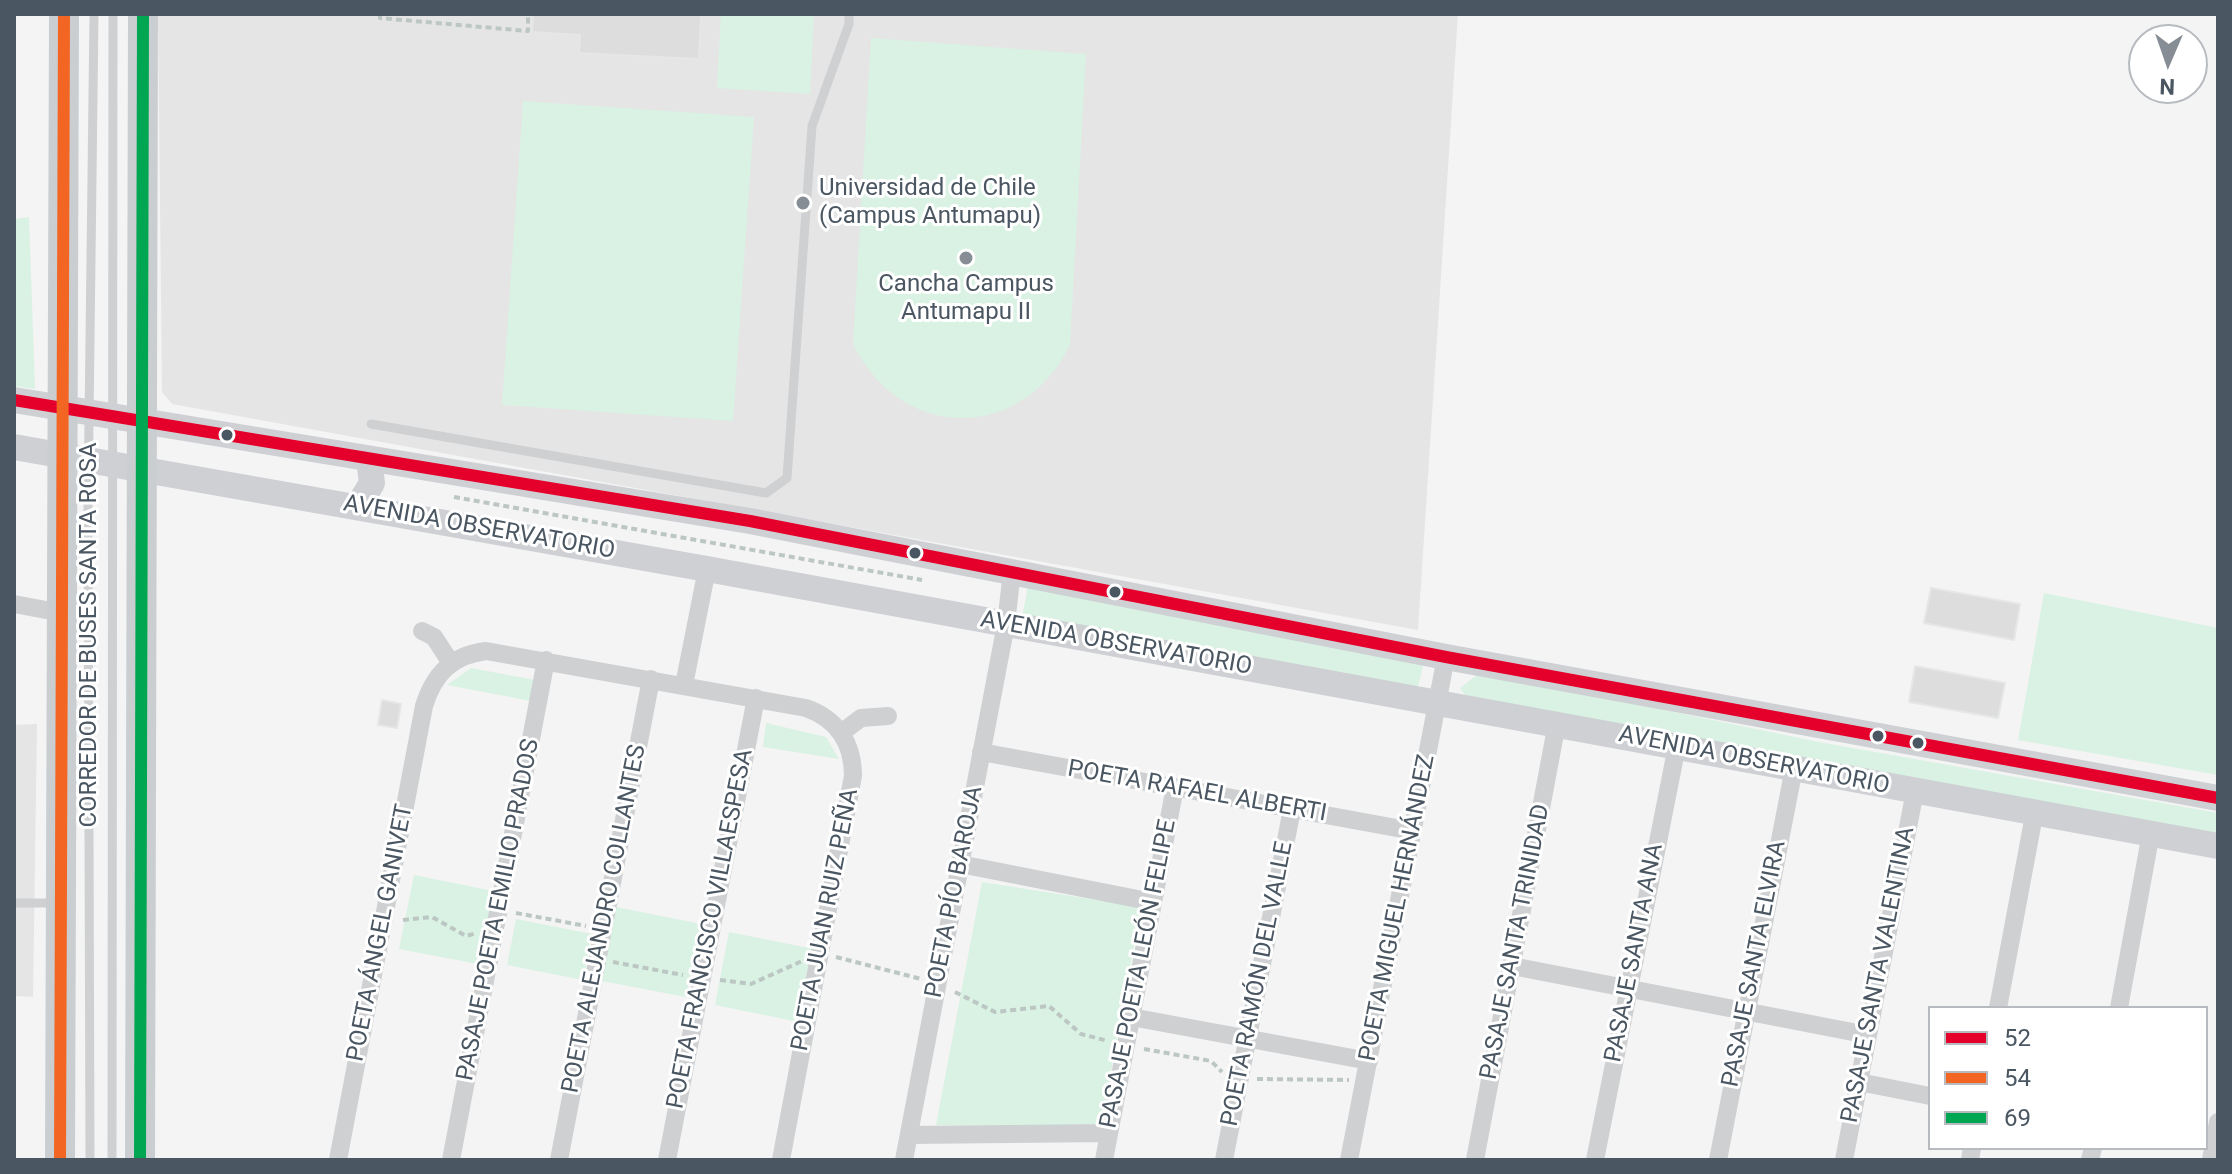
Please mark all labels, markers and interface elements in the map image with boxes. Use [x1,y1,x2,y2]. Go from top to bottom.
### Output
north arrow [2128,24,2208,104]
text: N [2159,74,2175,99]
place label: Universidad de Chile (Campus Antumapu) [819,175,1041,231]
marker: Universidad de Chile (Campus Antumapu) [794,194,812,212]
marker: Cancha Campus Antumapu II [957,249,975,267]
place label: Cancha Campus Antumapu II [878,271,1054,327]
unlabelled marker [219,427,235,443]
street label: CORREDOR DE BUSES SANTA ROSA [76,442,104,828]
street label: AVENIDA OBSERVATORIO [341,490,617,566]
unlabelled marker [907,545,923,561]
unlabelled marker [1107,584,1123,600]
street label: AVENIDA OBSERVATORIO [978,606,1254,682]
street label: AVENIDA OBSERVATORIO [1616,721,1892,801]
unlabelled marker [1870,728,1886,744]
unlabelled marker [1910,735,1926,751]
street label: PASAJE POETA EMILIO PRADOS [452,737,546,1083]
street label: POETA ALEJANDRO COLLANTES [557,742,653,1096]
street label: POETA FRANCISCO VILLAESPESA [662,747,760,1111]
street label: POETA MIGUEL HERNÁNDEZ [1354,752,1442,1064]
street label: POETA RAFAEL ALBERTI [1065,755,1329,829]
street label: POETA PÍO BAROJA [920,784,990,1000]
street label: POETA JUAN RUIZ PEÑA [786,786,866,1054]
street label: POETA ÁNGEL GANIVET [342,802,420,1064]
street label: PASAJE SANTA TRINIDAD [1475,802,1557,1082]
street label: PASAJE POETA LEÓN FELIPE [1095,817,1183,1131]
street label: PASAJE SANTA VALENTINA [1836,825,1922,1125]
street label: PASAJE SANTA ELVIRA [1717,838,1793,1090]
street label: POETA RAMÓN DEL VALLE [1216,839,1300,1129]
street label: PASAJE SANTA ANA [1600,841,1670,1065]
legend [1928,1006,2208,1150]
text: 52 [2004,1024,2031,1052]
text: 54 [2004,1064,2031,1092]
text: 69 [2004,1104,2031,1132]

